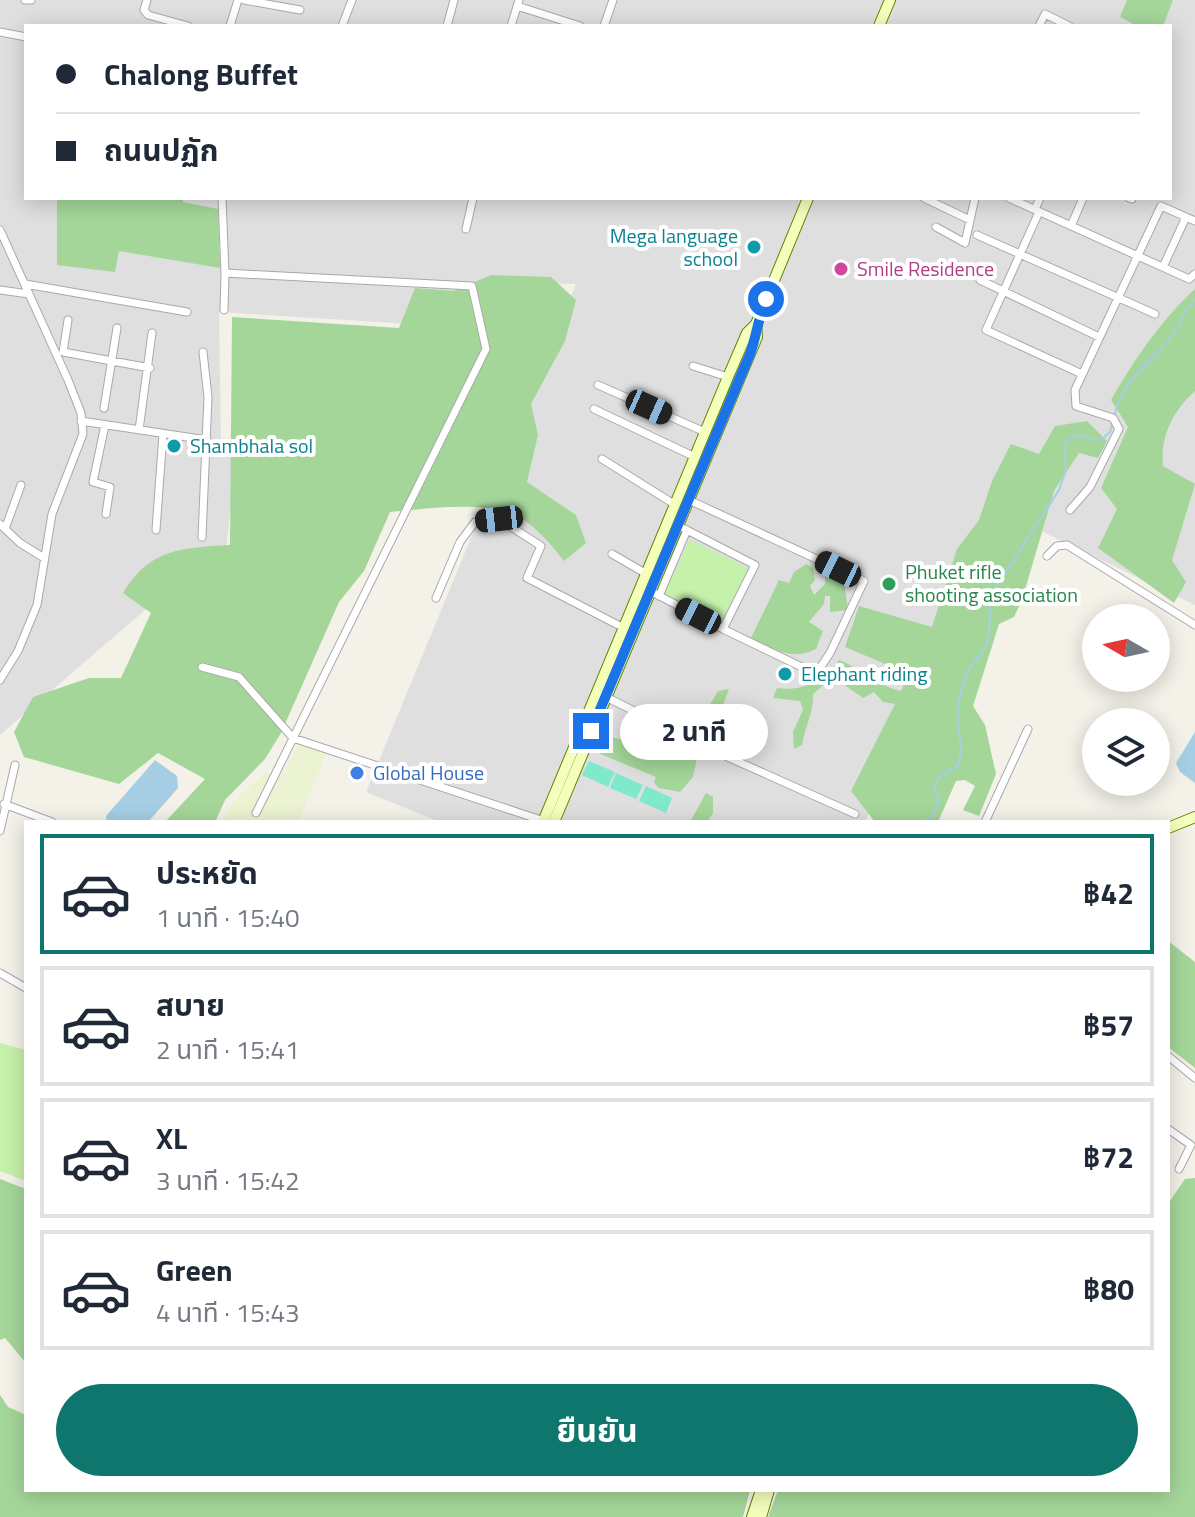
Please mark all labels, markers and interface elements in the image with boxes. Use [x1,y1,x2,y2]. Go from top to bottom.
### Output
text: Chalong Buffet [104,51,298,97]
text: ถนนปฏัก [104,127,218,173]
place label: Mega language school [610,220,738,274]
marker: Mega language school [745,238,763,256]
place label: Smile Residence [857,253,994,284]
marker: Smile Residence [832,260,850,278]
route start [748,281,784,317]
car [622,386,676,428]
place label: Shambhala sol [190,430,313,461]
marker: Shambhala sol [165,437,183,455]
car [474,505,524,533]
car [811,548,865,590]
place label: Phuket rifle shooting association [905,556,1078,610]
marker: Phuket rifle shooting association [880,575,898,593]
car [671,594,725,638]
north arrow [1082,604,1170,692]
map controls [1082,604,1170,796]
place label: Elephant riding [801,658,927,689]
marker: Elephant riding [776,665,794,683]
callout: 2 นาที [619,703,767,759]
button: layers [1082,708,1170,796]
text: 2 นาที [661,712,727,751]
route end [573,713,609,749]
place label: Global House [373,757,484,788]
marker: Global House [348,764,366,782]
text: ประหยัด [156,850,258,896]
icon: car [60,858,132,930]
text: ฿42 [1083,870,1134,916]
text: 1 นาที · 15:40 [156,898,300,937]
text: สบาย [156,982,225,1028]
icon: car [60,990,132,1062]
text: ฿57 [1083,1002,1134,1048]
text: 2 นาที · 15:41 [156,1030,300,1069]
text: XL [156,1115,187,1161]
icon: car [60,1122,132,1194]
text: ฿72 [1083,1134,1134,1180]
text: 3 นาที · 15:42 [156,1161,300,1200]
text: Green [156,1247,233,1293]
icon: car [60,1254,132,1326]
text: ฿80 [1083,1266,1134,1312]
text: 4 นาที · 15:43 [156,1293,300,1332]
button: ยืนยัน [56,1384,1138,1476]

